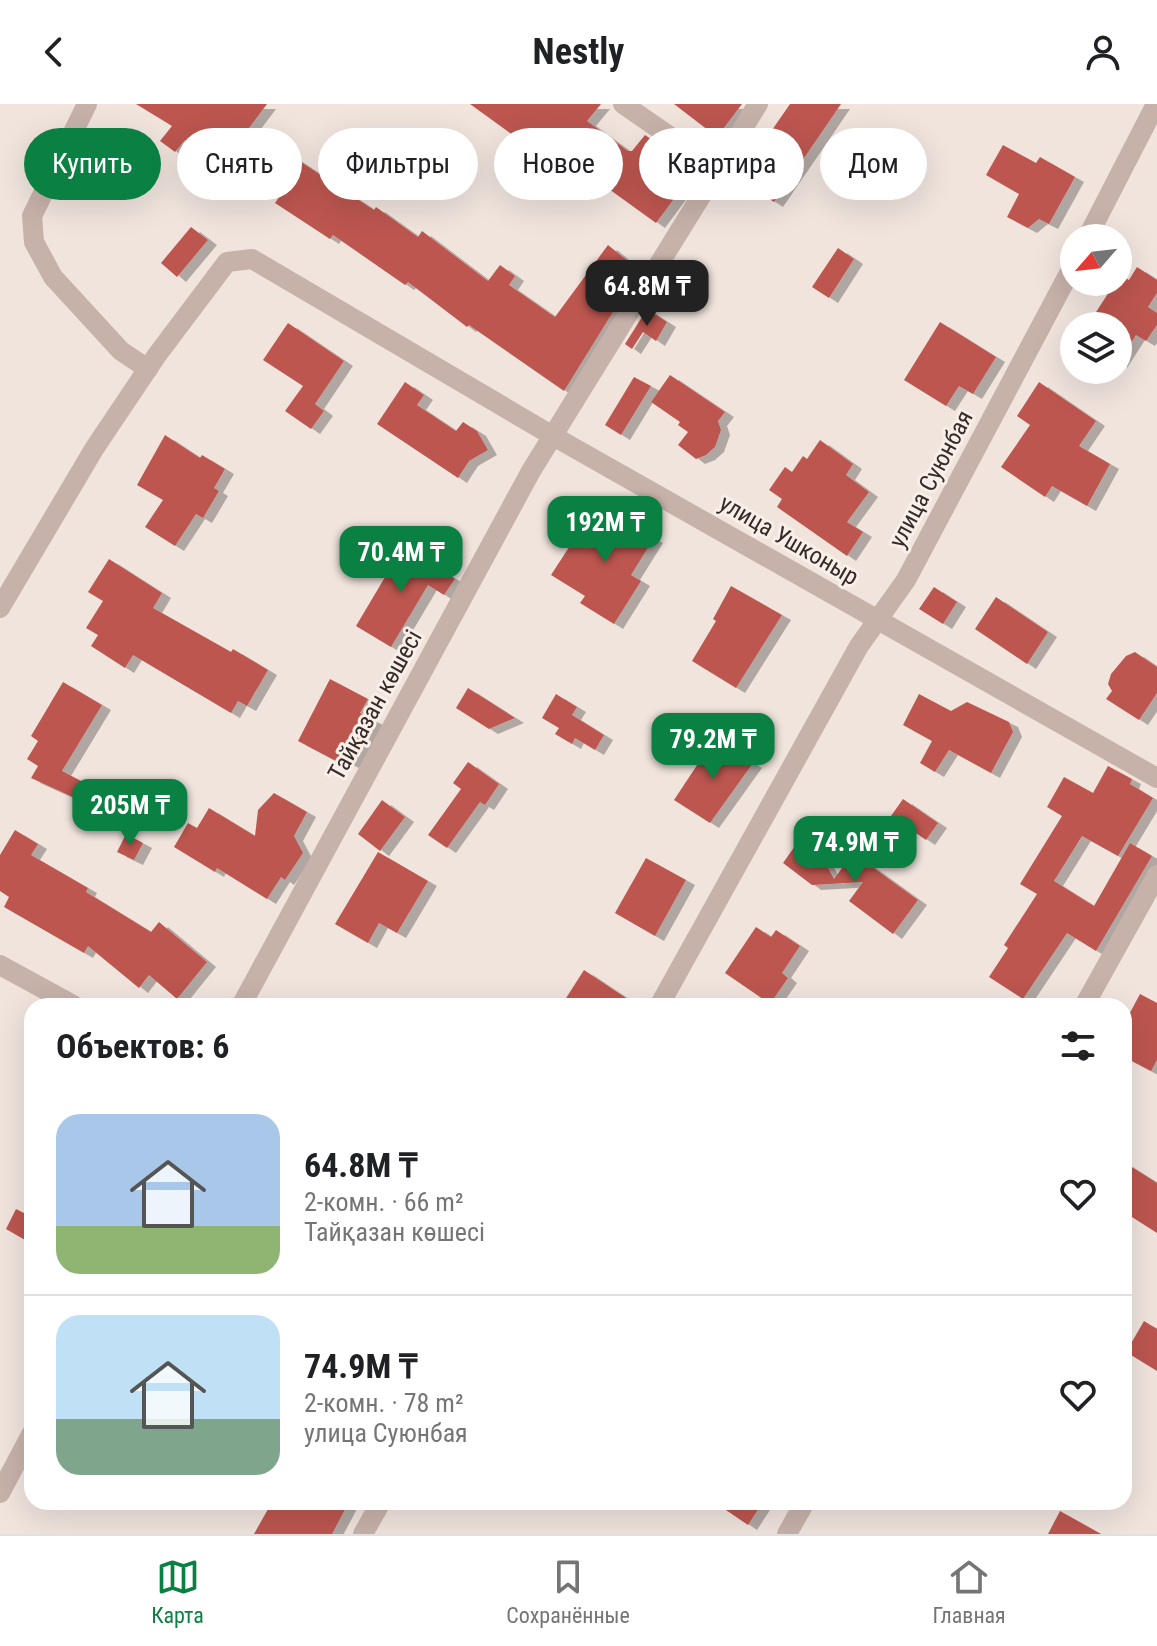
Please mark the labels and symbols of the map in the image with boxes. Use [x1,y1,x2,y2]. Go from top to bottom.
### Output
north arrow [1060,224,1132,296]
pin: 64.8M ₸ [573,260,721,328]
street label: улица Суюнбая [883,406,979,552]
street label: улица Ушконыр [714,489,864,591]
pin: 192M ₸ [540,496,670,564]
pin: 70.4M ₸ [327,526,475,594]
street label: Тайқазан көшесі [322,625,428,785]
pin: 79.2M ₸ [639,713,787,781]
pin: 205M ₸ [65,779,195,847]
pin: 74.9M ₸ [781,816,929,884]

